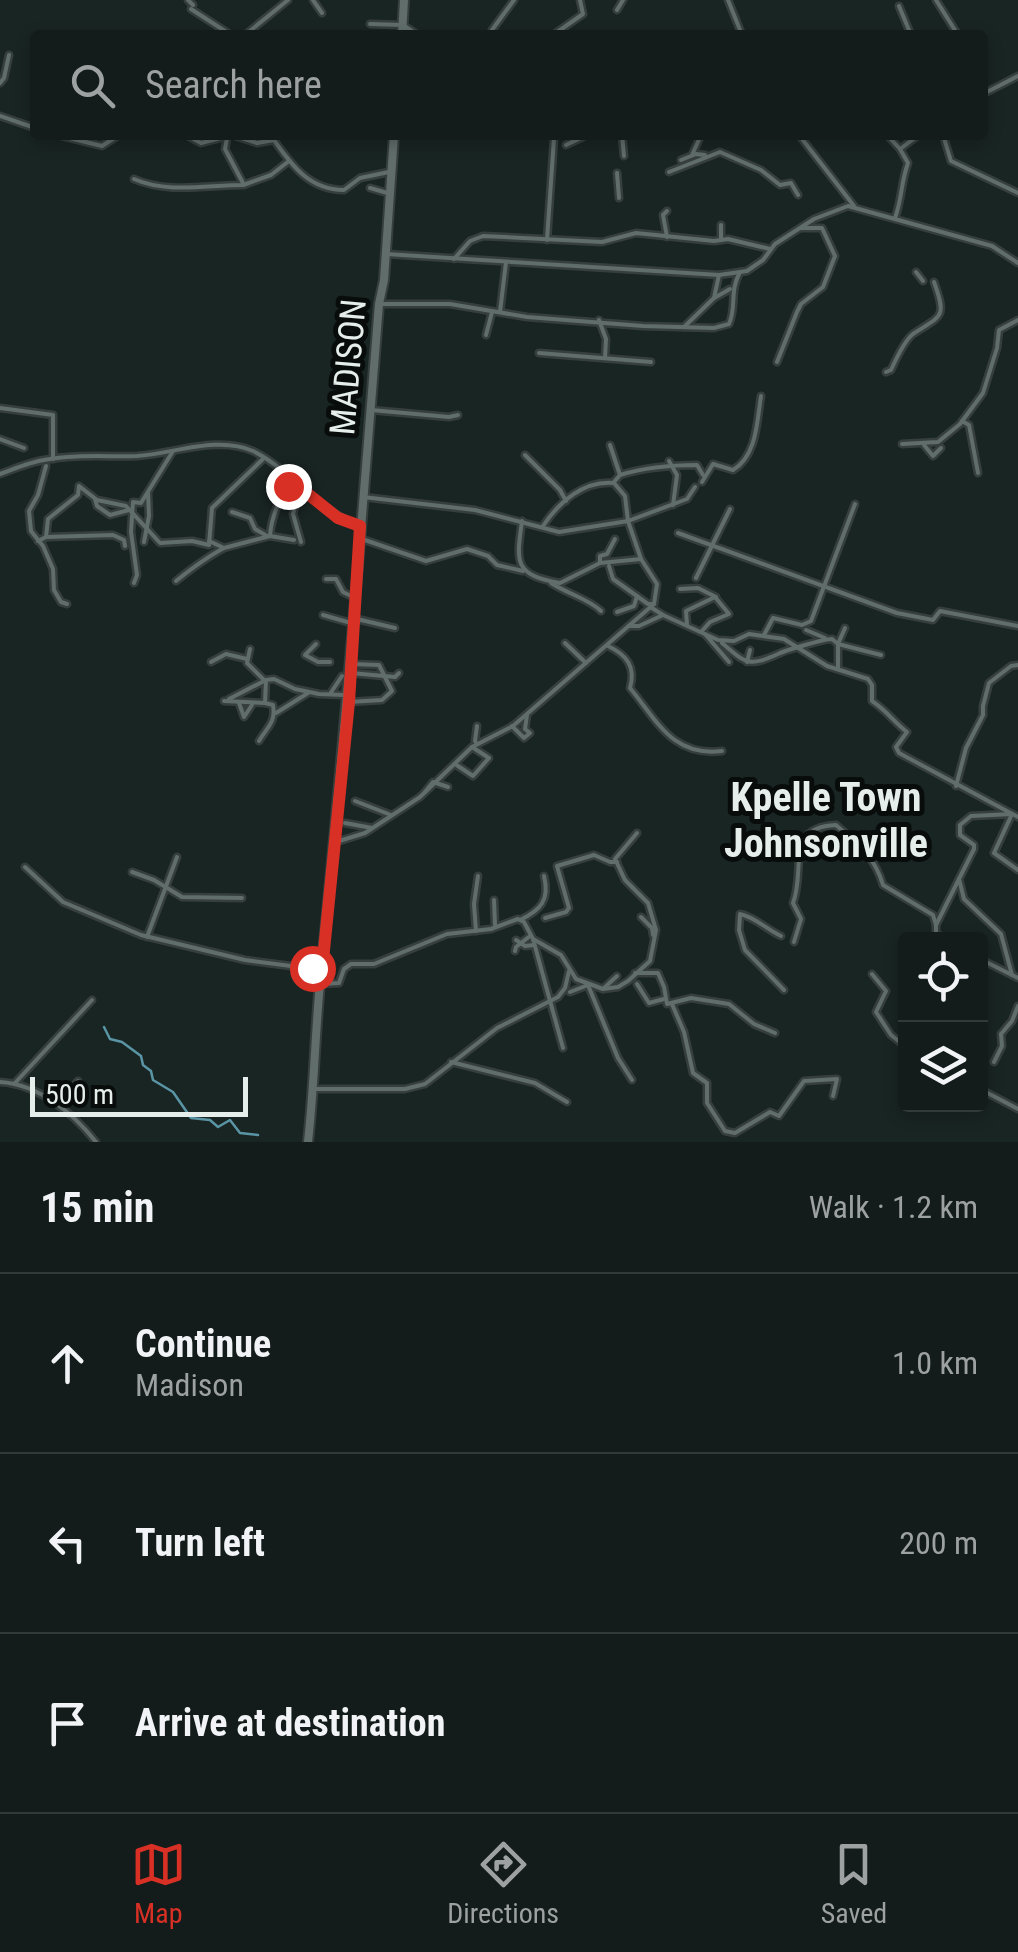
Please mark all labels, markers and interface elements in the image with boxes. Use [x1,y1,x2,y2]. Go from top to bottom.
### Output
search box [30,30,988,140]
icon: search [65,58,120,113]
text: Search here [145,63,322,107]
street label: MADISON [322,297,375,437]
route end [266,464,312,510]
district label: Kpelle Town Johnsonville [724,774,928,867]
map controls [898,932,988,1112]
button: locate [898,932,988,1022]
route start [290,946,336,992]
button: layers [898,1022,988,1112]
scale bar [30,1072,248,1116]
text: 500 m [45,1078,114,1111]
text: 15 min [40,1183,155,1232]
text: Walk · 1.2 km [809,1188,978,1226]
text: Continue [135,1322,271,1366]
icon: ahead [40,1336,95,1391]
text: 1.0 km [892,1344,978,1382]
text: Madison [135,1366,244,1404]
icon: left [40,1516,95,1571]
text: Turn left [135,1521,265,1565]
text: 200 m [899,1524,978,1562]
icon: arrive [40,1696,95,1751]
text: Arrive at destination [135,1701,445,1745]
tab: Map [131,1837,186,1930]
tab: Directions [447,1837,559,1930]
tab: Saved [821,1837,887,1930]

